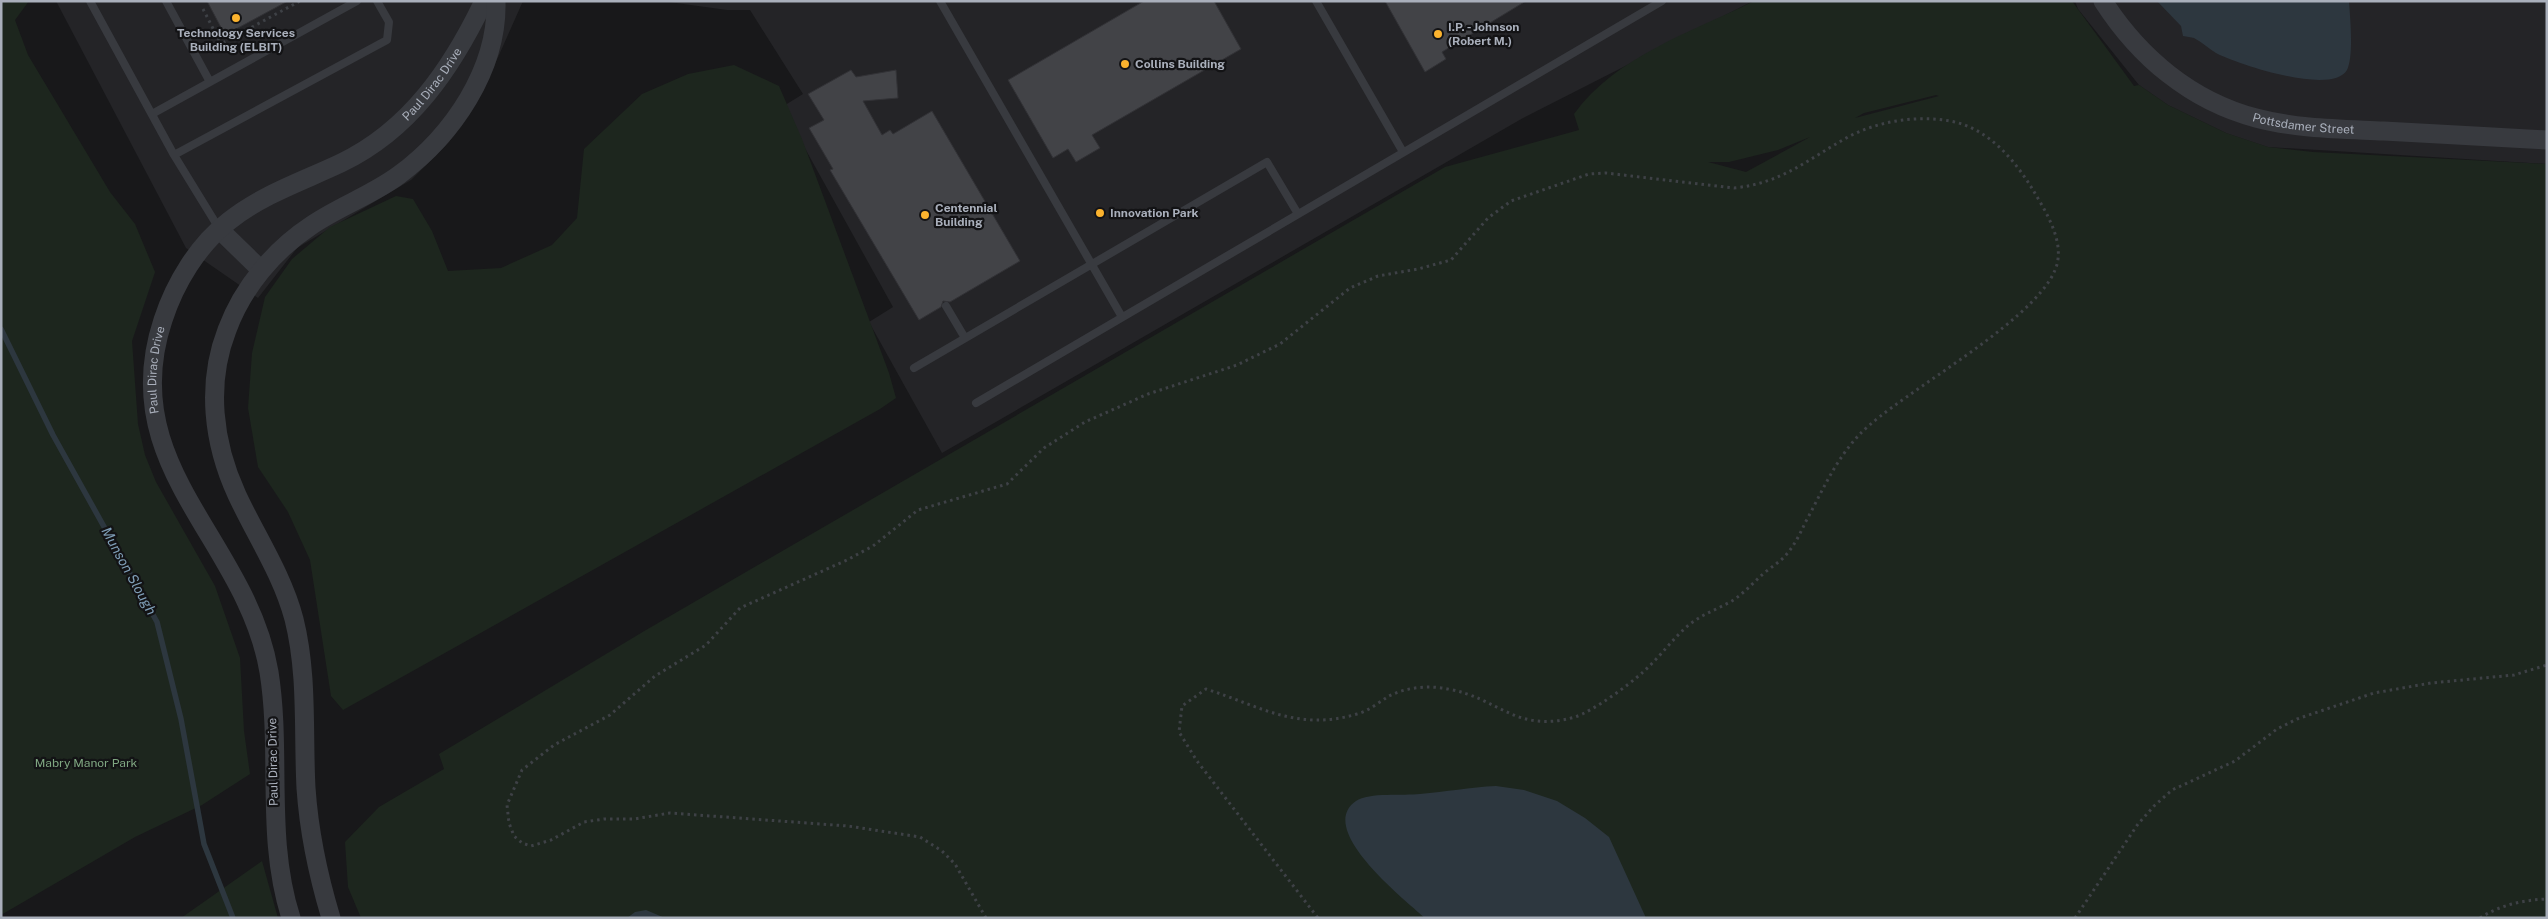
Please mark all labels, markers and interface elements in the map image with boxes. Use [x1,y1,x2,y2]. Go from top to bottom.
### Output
marker: Technology Services Building (ELBIT) [230,12,242,24]
place label: I.P. - Johnson (Robert M.) [1448,20,1519,48]
place label: Technology Services Building (ELBIT) [177,26,295,54]
marker: I.P. - Johnson (Robert M.) [1432,28,1444,40]
street label: Paul Dirac Drive [400,45,465,124]
place label: Collins Building [1135,57,1225,71]
marker: Collins Building [1119,58,1131,70]
street label: Pottsdamer Street [2251,110,2355,137]
place label: Centennial Building [935,201,997,229]
place label: Innovation Park [1110,206,1199,220]
marker: Innovation Park [1094,207,1106,219]
marker: Centennial Building [919,209,931,221]
street label: Paul Dirac Drive [145,324,168,415]
water label: Munson Slough [98,524,160,618]
street label: Paul Dirac Drive [265,718,281,806]
park label: Mabry Manor Park [35,756,138,770]

